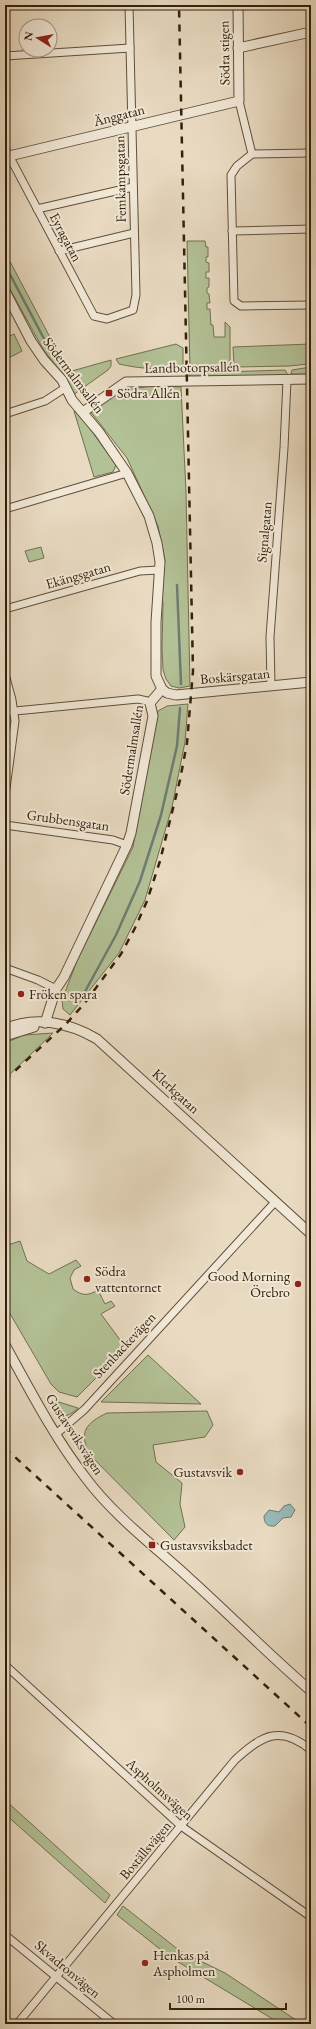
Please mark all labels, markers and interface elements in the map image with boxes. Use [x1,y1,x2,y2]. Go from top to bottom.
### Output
north arrow [18,18,58,58]
street label: Södra stigen [214,20,234,86]
text: N [20,30,36,42]
street label: Änggatan [91,100,147,130]
street label: Femkampsgatan [110,135,130,223]
street label: Eyragatan [46,209,87,265]
street label: Södermalmsallén [39,333,109,417]
street label: Landbotorpsallén [144,357,240,377]
place label: Södra Allén [117,384,180,402]
marker: Södra Allén [104,388,114,398]
street label: Signalgatan [252,500,276,563]
street label: Ekängsgatan [43,557,113,593]
street label: Boskärsgatan [199,664,271,688]
street label: Södermalmsallén [115,703,147,796]
street label: Grubbensgatan [26,805,111,835]
place label: Fröken spara [29,985,98,1003]
marker: Fröken spara [16,989,26,999]
street label: Klerkgatan [148,1064,204,1118]
place label: Södra vattentornet [95,1262,162,1296]
place label: Good Morning Örebro [208,1267,291,1301]
marker: Södra vattentornet [82,1274,92,1284]
marker: Good Morning Örebro [293,1279,303,1289]
street label: Stenbackevägen [89,1308,160,1382]
street label: Gustavsviksvägen [42,1390,108,1479]
place label: Gustavsvik [173,1463,232,1481]
marker: Gustavsvik [235,1467,245,1477]
place label: Gustavsviksbadet [160,1536,253,1554]
marker: Gustavsviksbadet [147,1540,157,1550]
street label: Aspholmsvägen [122,1753,198,1824]
street label: Boställsvägen [115,1816,175,1883]
street label: Skvadronvägen [31,1936,105,2002]
place label: Henkas på Aspholmen [152,1946,216,1980]
marker: Henkas på Aspholmen [140,1958,150,1968]
scale bar [170,1985,286,2011]
text: 100 m [176,1991,206,2007]

